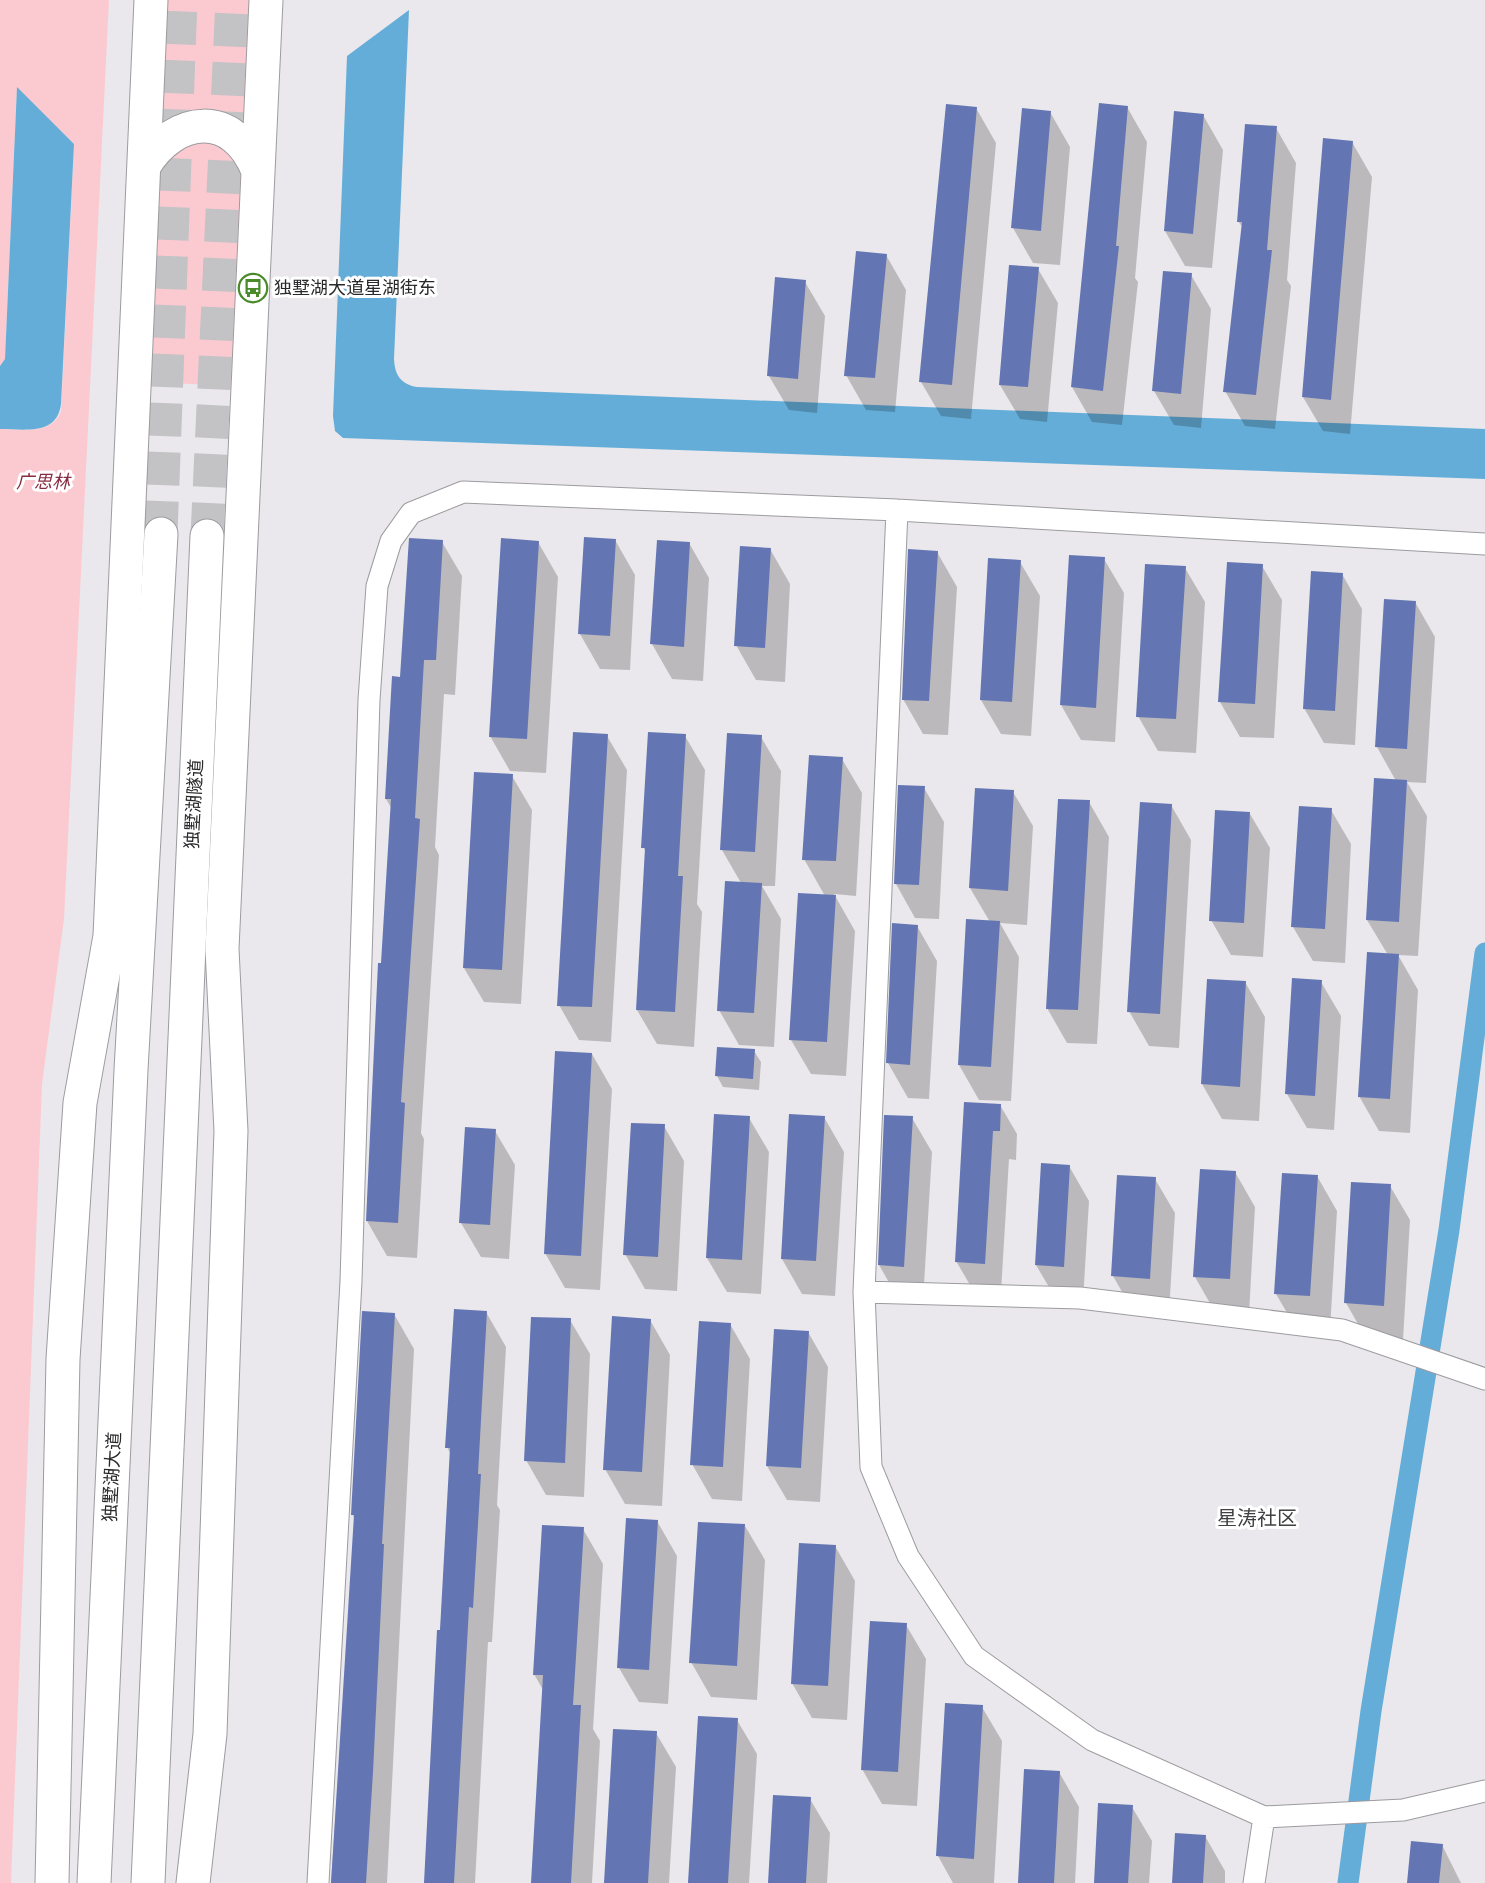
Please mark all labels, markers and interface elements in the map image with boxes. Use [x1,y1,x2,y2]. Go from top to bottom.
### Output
bus stop icon: 独墅湖大道星湖街东 [237,272,269,304]
place label: 独墅湖大道星湖街东 [274,276,436,299]
park label: 广思林 [16,470,72,493]
street label: 独墅湖隧道 [180,758,207,850]
street label: 独墅湖大道 [98,1431,125,1523]
district label: 星涛社区 [1217,1505,1297,1530]

